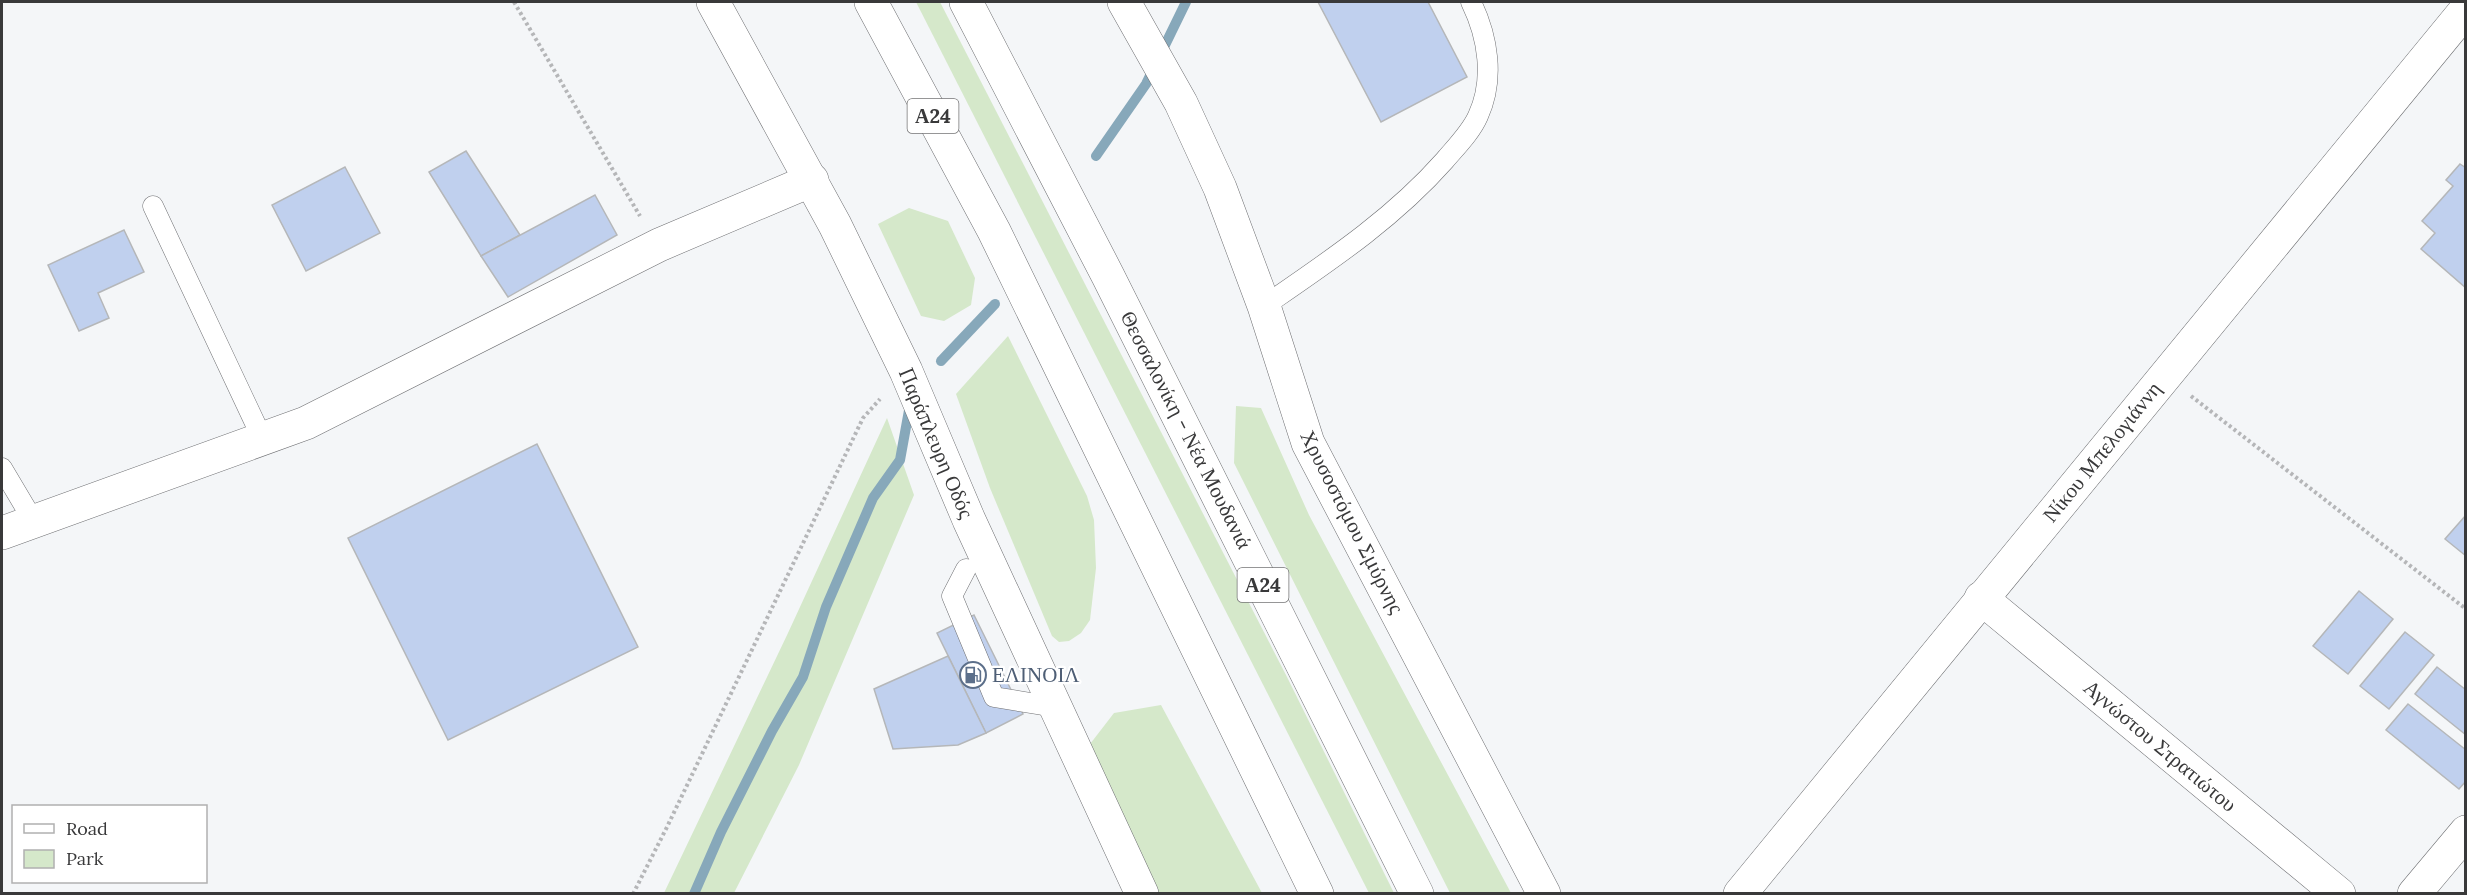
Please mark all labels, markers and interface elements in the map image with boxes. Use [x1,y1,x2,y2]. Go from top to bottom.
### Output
road number: Α24 [908,99,958,133]
street label: Θεσσαλονίκη - Νέα Μουδανιά [1115,306,1258,553]
street label: Παράπλευρη Οδός [893,363,981,523]
street label: Νίκου Μπελογιάννη [2036,376,2167,528]
street label: Χρυσοστόμου Σμύρνης [1295,426,1411,619]
road number: Α24 [1238,568,1288,602]
fuel station icon: ΕΛΙΝΟΙΛ [958,660,988,690]
place label: ΕΛΙΝΟΙΛ [992,661,1080,688]
street label: Αγνώστου Στρατιώτου [2078,674,2242,818]
legend [12,805,207,883]
text: Road [66,817,108,840]
text: Park [66,847,104,870]

